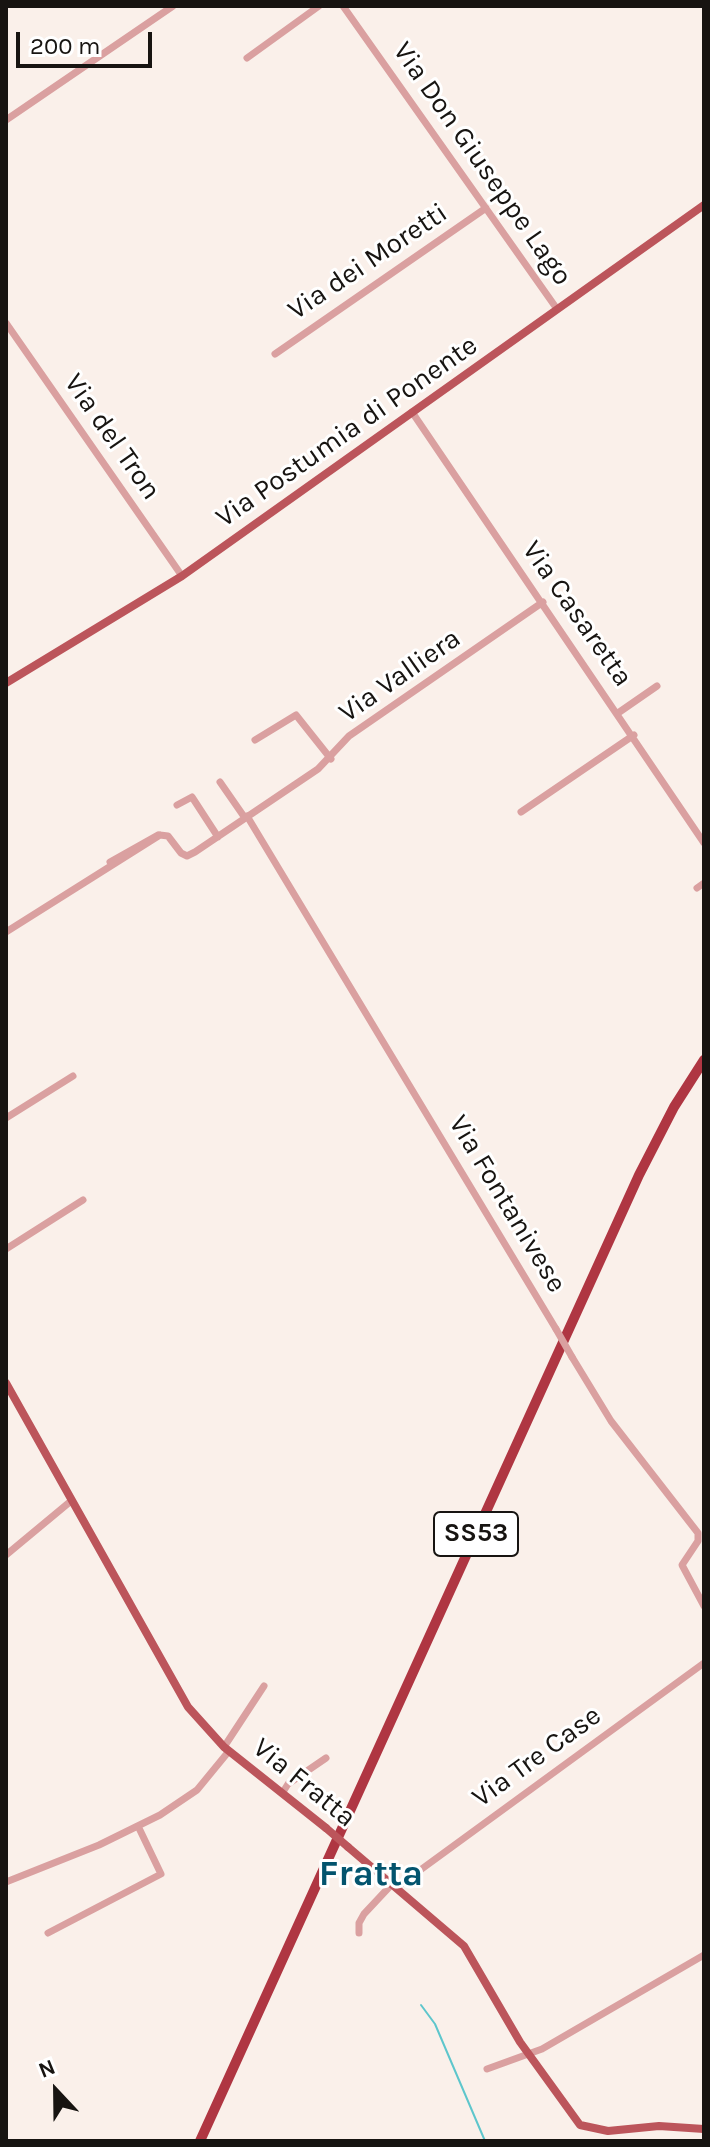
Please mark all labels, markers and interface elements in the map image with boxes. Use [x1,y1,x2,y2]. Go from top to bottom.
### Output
scale bar [20,16,156,66]
text: 200 m [30,32,101,60]
street label: Via Don Giuseppe Lago [385,36,579,292]
street label: Via dei Moretti [282,196,454,328]
street label: Via Postumia di Ponente [210,329,484,535]
street label: Via del Tron [56,368,168,506]
street label: Via Casaretta [515,535,639,693]
street label: Via Valliera [333,622,467,730]
street label: Via Fontanivese [441,1109,573,1299]
road number: SS53 [434,1512,518,1556]
street label: Via Tre Case [466,1699,608,1815]
street label: Via Fratta [246,1731,362,1835]
district label: Fratta [319,1853,423,1897]
north arrow [16,2051,96,2131]
text: N [35,2054,59,2084]

